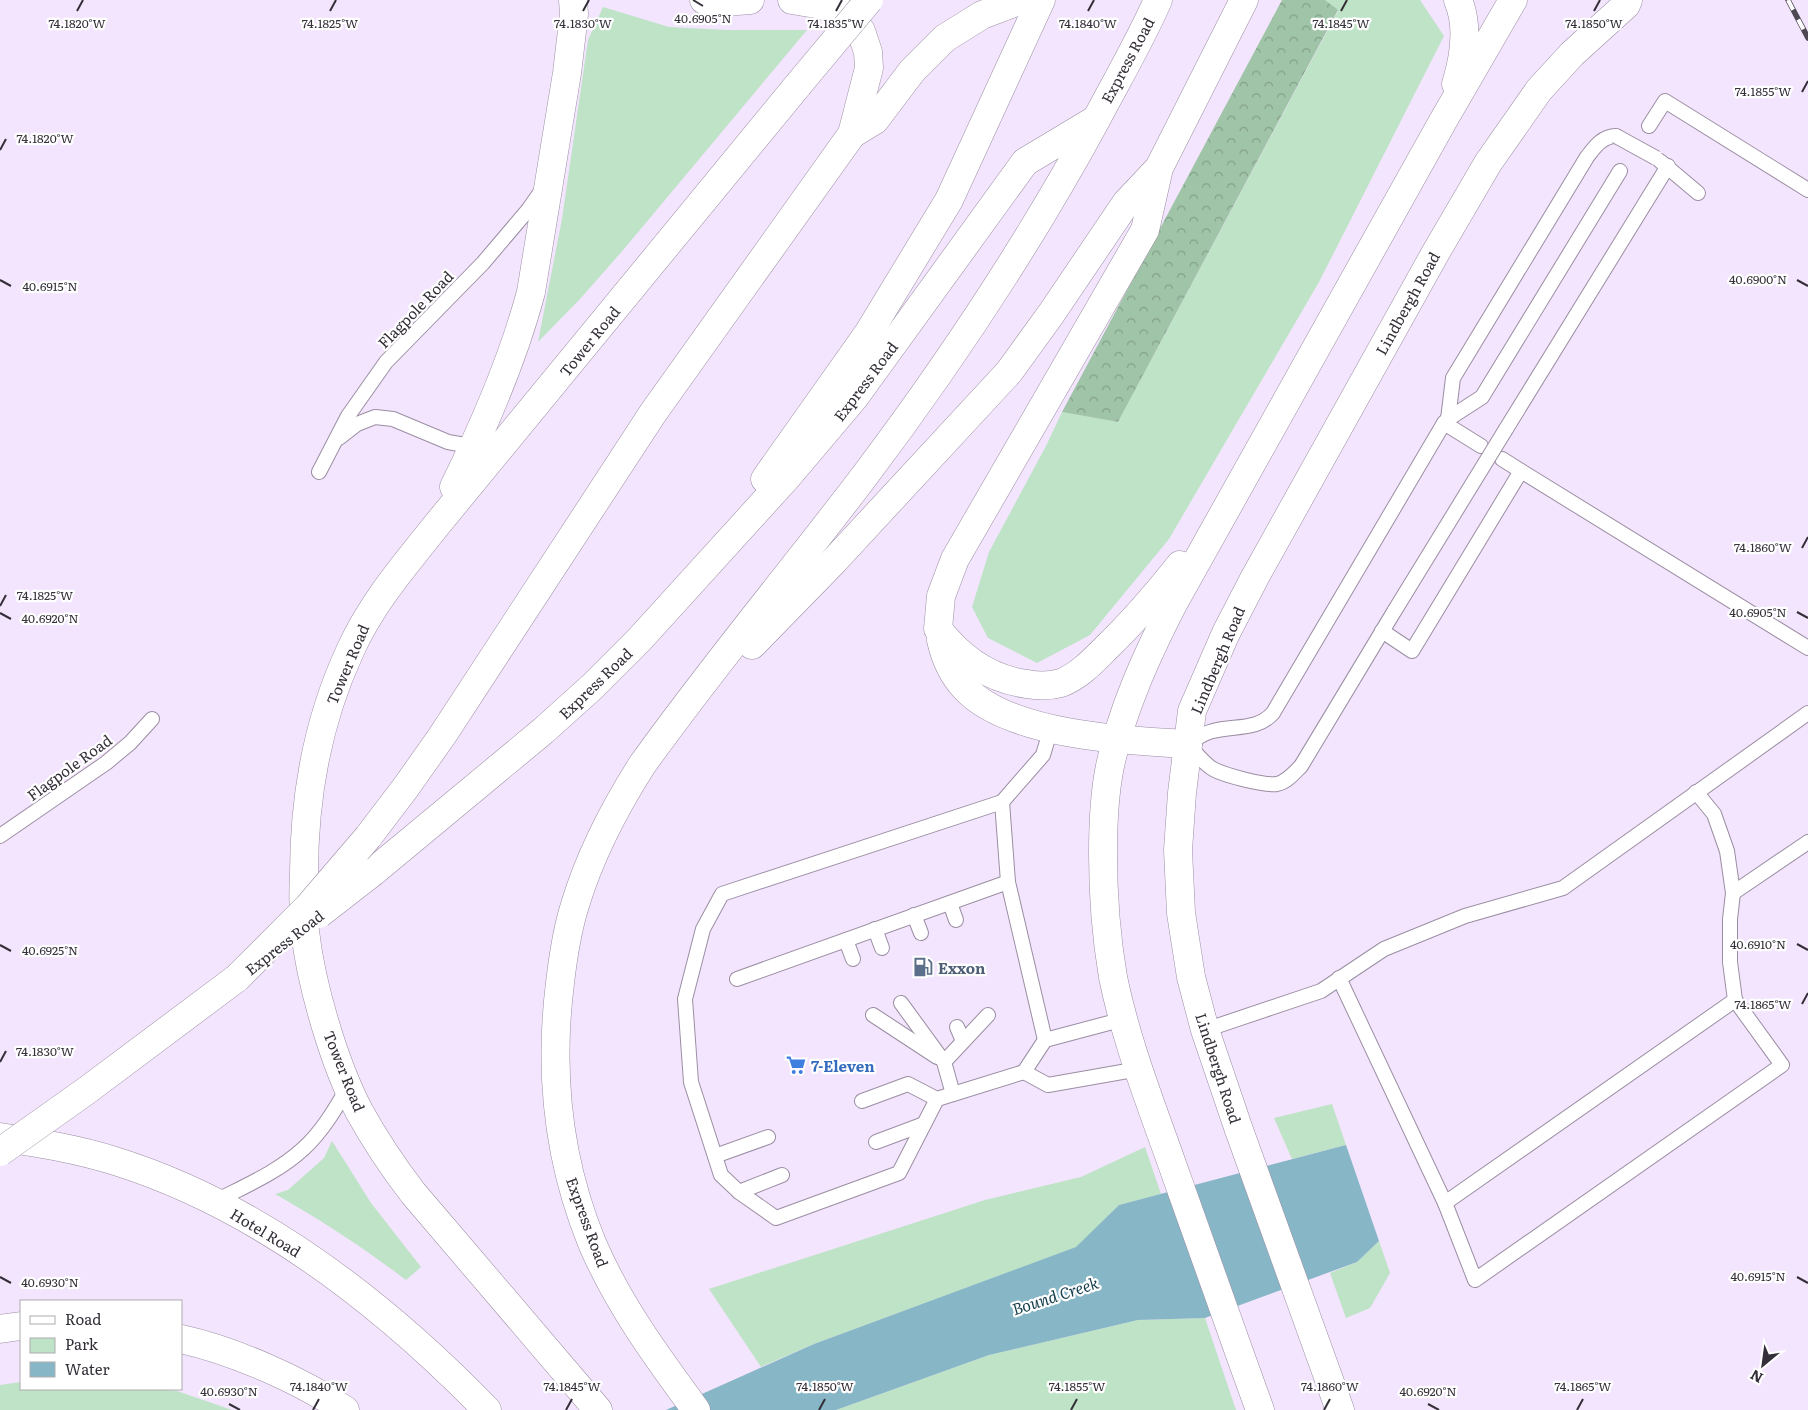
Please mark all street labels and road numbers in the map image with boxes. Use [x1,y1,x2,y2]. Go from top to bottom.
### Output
street label: Express Road [1095,13,1159,107]
street label: Lindbergh Road [1369,247,1445,359]
street label: Flagpole Road [372,265,458,353]
street label: Tower Road [553,301,625,381]
street label: Express Road [827,336,903,426]
street label: Lindbergh Road [1184,603,1250,717]
street label: Tower Road [320,620,374,708]
street label: Express Road [553,642,637,724]
street label: Flagpole Road [22,728,116,806]
street label: Express Road [240,904,328,980]
street label: Lindbergh Road [1190,1010,1248,1126]
street label: Tower Road [318,1027,372,1115]
street label: Express Road [561,1174,615,1270]
street label: Hotel Road [226,1202,306,1262]

